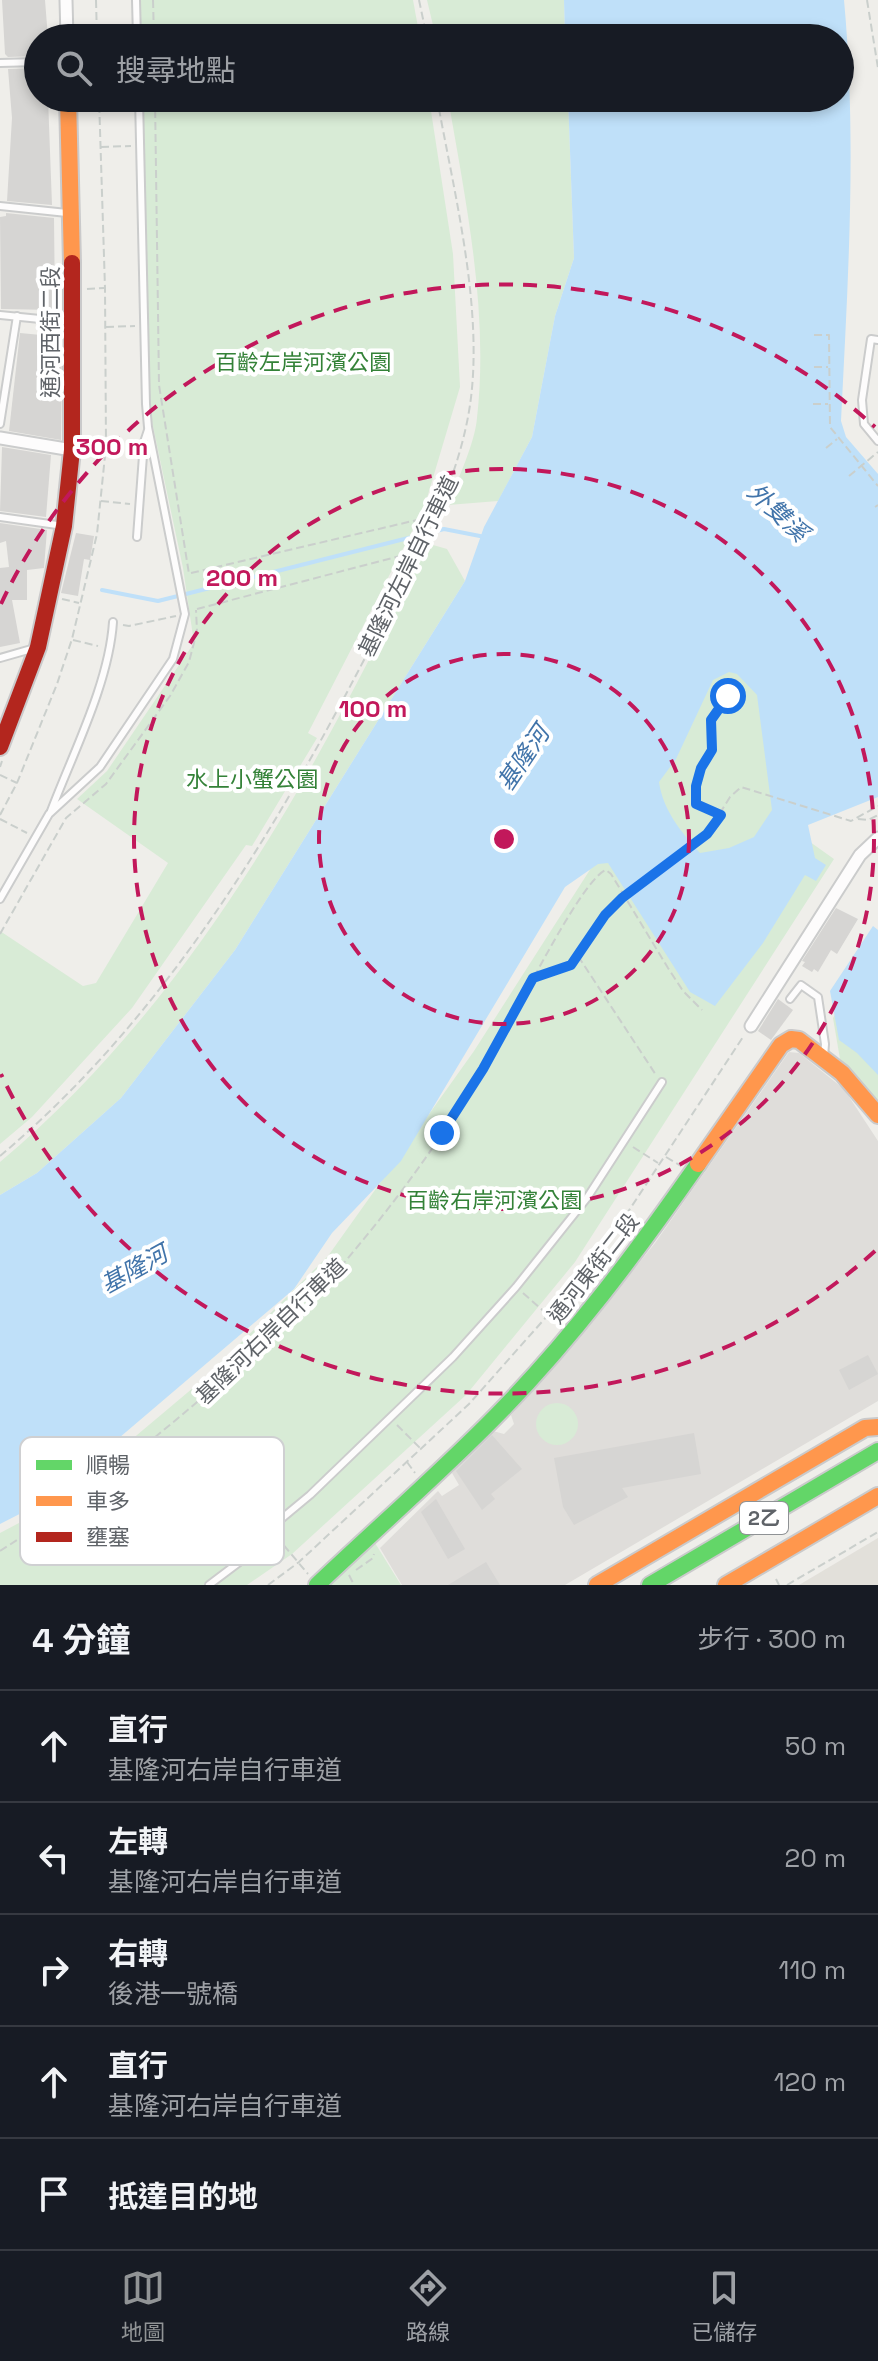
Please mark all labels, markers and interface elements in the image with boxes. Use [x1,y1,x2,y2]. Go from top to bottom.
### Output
search box [24,24,854,112]
icon: search [52,46,96,90]
text: 搜尋地點 [116,51,236,90]
street label: 通河西街二段 [36,266,64,398]
park label: 百齡左岸河濱公園 [215,348,391,376]
text: 300 m [76,431,148,462]
street label: 基隆河左岸自行車道 [352,471,464,661]
water label: 外雙溪 [741,476,817,550]
text: 200 m [206,562,278,593]
route start [710,678,746,714]
text: 100 m [339,693,407,724]
water label: 基隆河 [490,716,558,797]
park label: 水上小蟹公園 [186,765,318,793]
centre of rings [490,825,518,853]
route end [424,1115,460,1151]
park label: 百齡右岸河濱公園 [406,1186,582,1214]
street label: 通河東街二段 [541,1207,645,1329]
water label: 基隆河 [95,1236,176,1300]
street label: 基隆河右岸自行車道 [190,1252,352,1410]
legend [20,1437,284,1565]
text: 順暢 [86,1451,130,1479]
text: 車多 [86,1487,130,1515]
road number: 2乙 [740,1502,788,1534]
text: 壅塞 [86,1523,130,1551]
text: 4 分鐘 [32,1619,130,1662]
text: 步行 · 300 m [698,1622,846,1656]
text: 直行 [108,1710,168,1749]
icon: ahead [32,1724,76,1768]
text: 50 m [785,1729,846,1763]
text: 基隆河右岸自行車道 [108,1753,342,1787]
text: 左轉 [108,1822,168,1861]
icon: left [32,1836,76,1880]
text: 20 m [785,1841,846,1875]
text: 基隆河右岸自行車道 [108,1865,342,1899]
text: 右轉 [108,1934,168,1973]
icon: right [32,1948,76,1992]
text: 110 m [779,1953,846,1987]
text: 後港一號橋 [108,1977,238,2011]
text: 直行 [108,2046,168,2085]
icon: ahead [32,2060,76,2104]
text: 120 m [774,2065,846,2099]
text: 基隆河右岸自行車道 [108,2089,342,2123]
icon: arrive [32,2172,76,2216]
text: 抵達目的地 [108,2177,258,2216]
tab: 地圖 [121,2266,165,2346]
tab: 路線 [406,2266,450,2346]
tab: 已儲存 [691,2266,757,2346]

